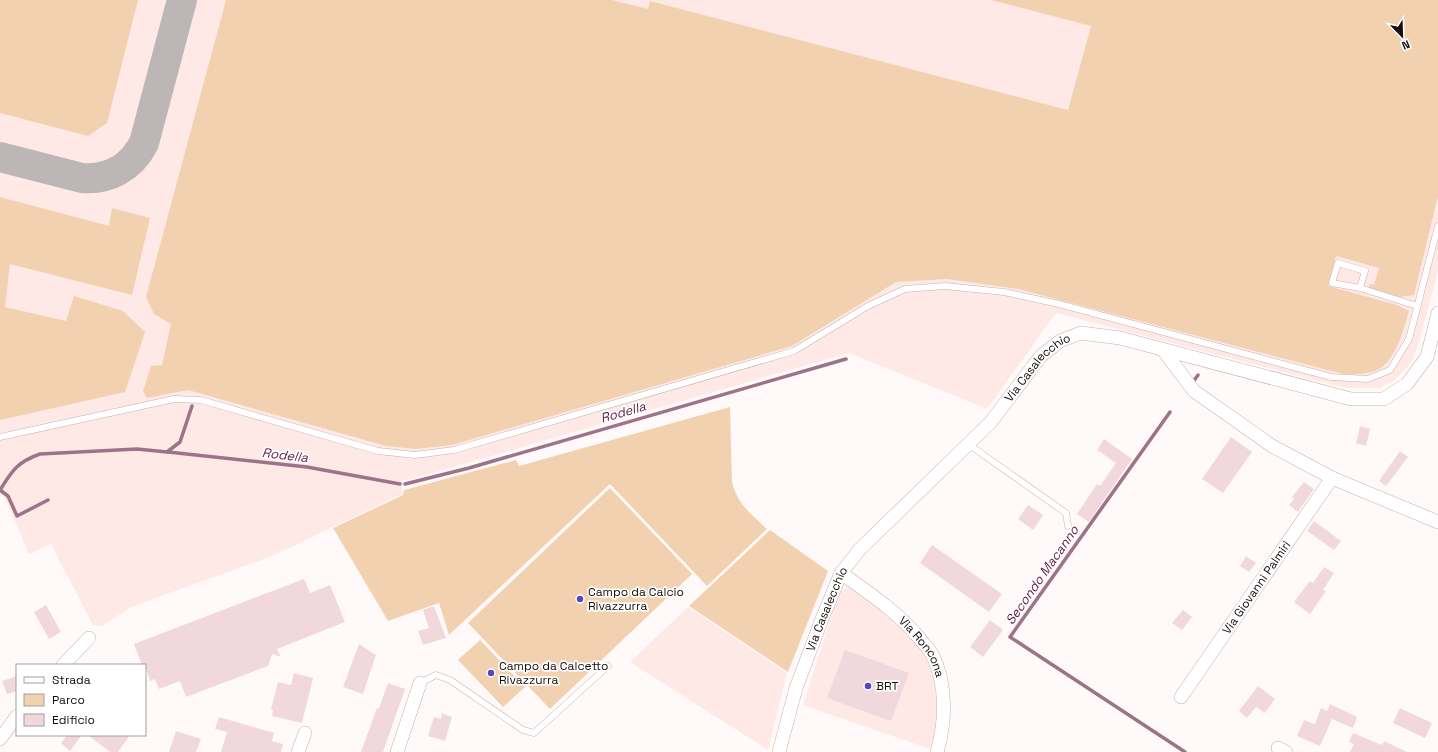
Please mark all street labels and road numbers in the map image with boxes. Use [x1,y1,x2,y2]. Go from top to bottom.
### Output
street label: Via Casalecchio [1001,330,1073,405]
street label: Via Giovanni Palmiri [1219,538,1294,637]
street label: Via Casalecchio [802,563,851,654]
street label: Via Roncona [895,613,948,679]

